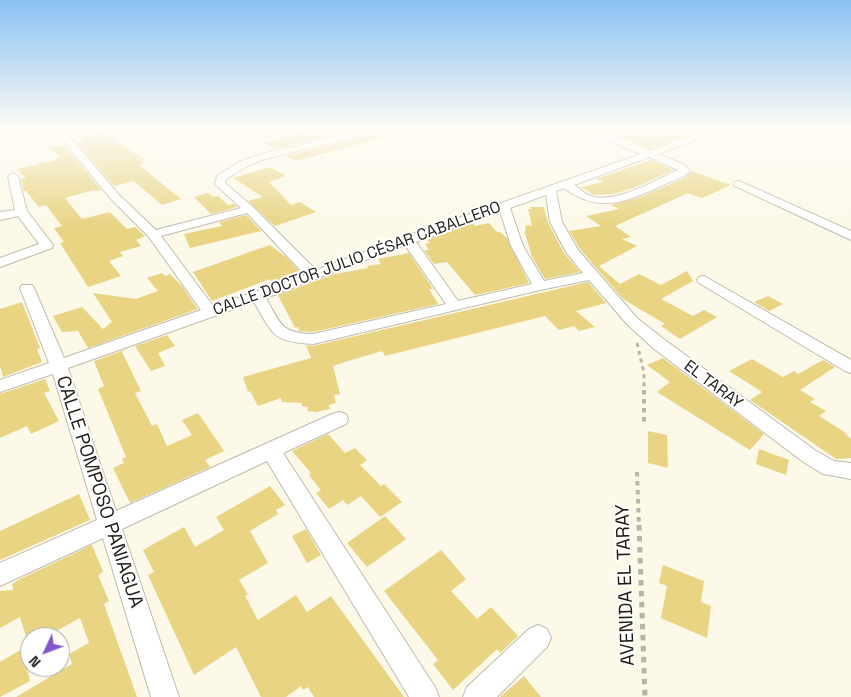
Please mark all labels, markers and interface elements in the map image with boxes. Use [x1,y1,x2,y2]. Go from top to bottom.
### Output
street label: CALLE DOCTOR JULIO CÉSAR CABALLERO [210,198,504,320]
street label: EL TARAY [680,357,746,413]
street label: CALLE POMPOSO PANIAGUA [51,373,147,611]
street label: AVENIDA EL TARAY [612,504,640,666]
north arrow [20,627,70,677]
text: N [25,652,45,671]

